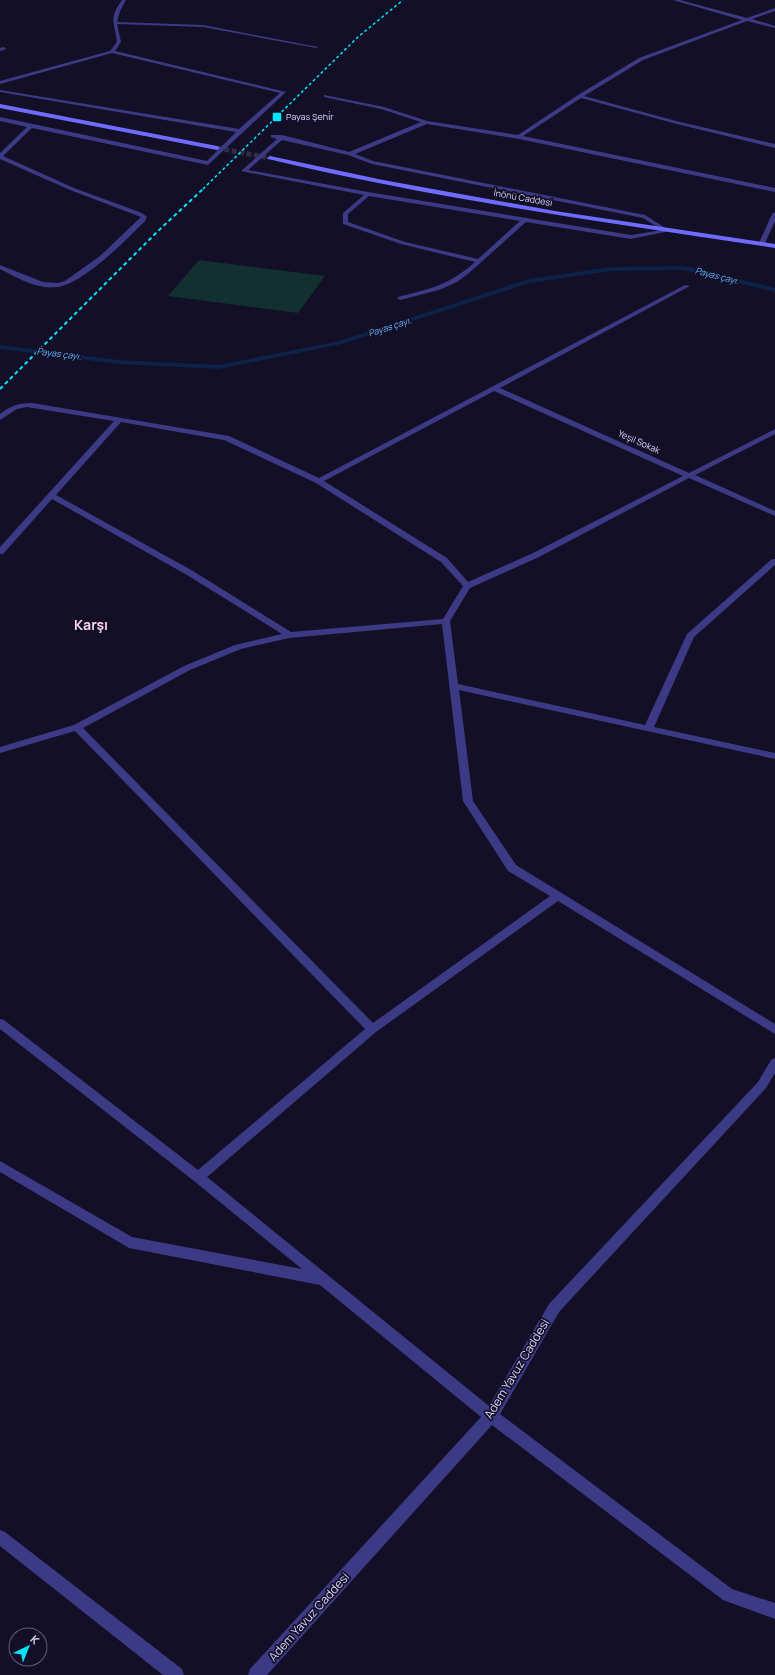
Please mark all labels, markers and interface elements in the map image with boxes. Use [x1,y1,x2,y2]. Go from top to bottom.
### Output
place label: Payas Şehi̇r [286,110,334,123]
marker: Payas Şehi̇r [271,111,283,123]
street label: İnönü Caddesi [493,186,553,209]
water label: Payas çayı. [694,264,740,287]
water label: Payas çayı. [367,313,413,340]
water label: Payas çayı. [36,344,82,363]
street label: Yeşil Sokak [616,426,663,457]
district label: Karşı [74,615,108,634]
street label: Adem Yavuz Caddesi [480,1316,553,1422]
street label: Adem Yavuz Caddesi [264,1569,353,1665]
north arrow [8,1627,48,1667]
text: K [27,1631,44,1648]

